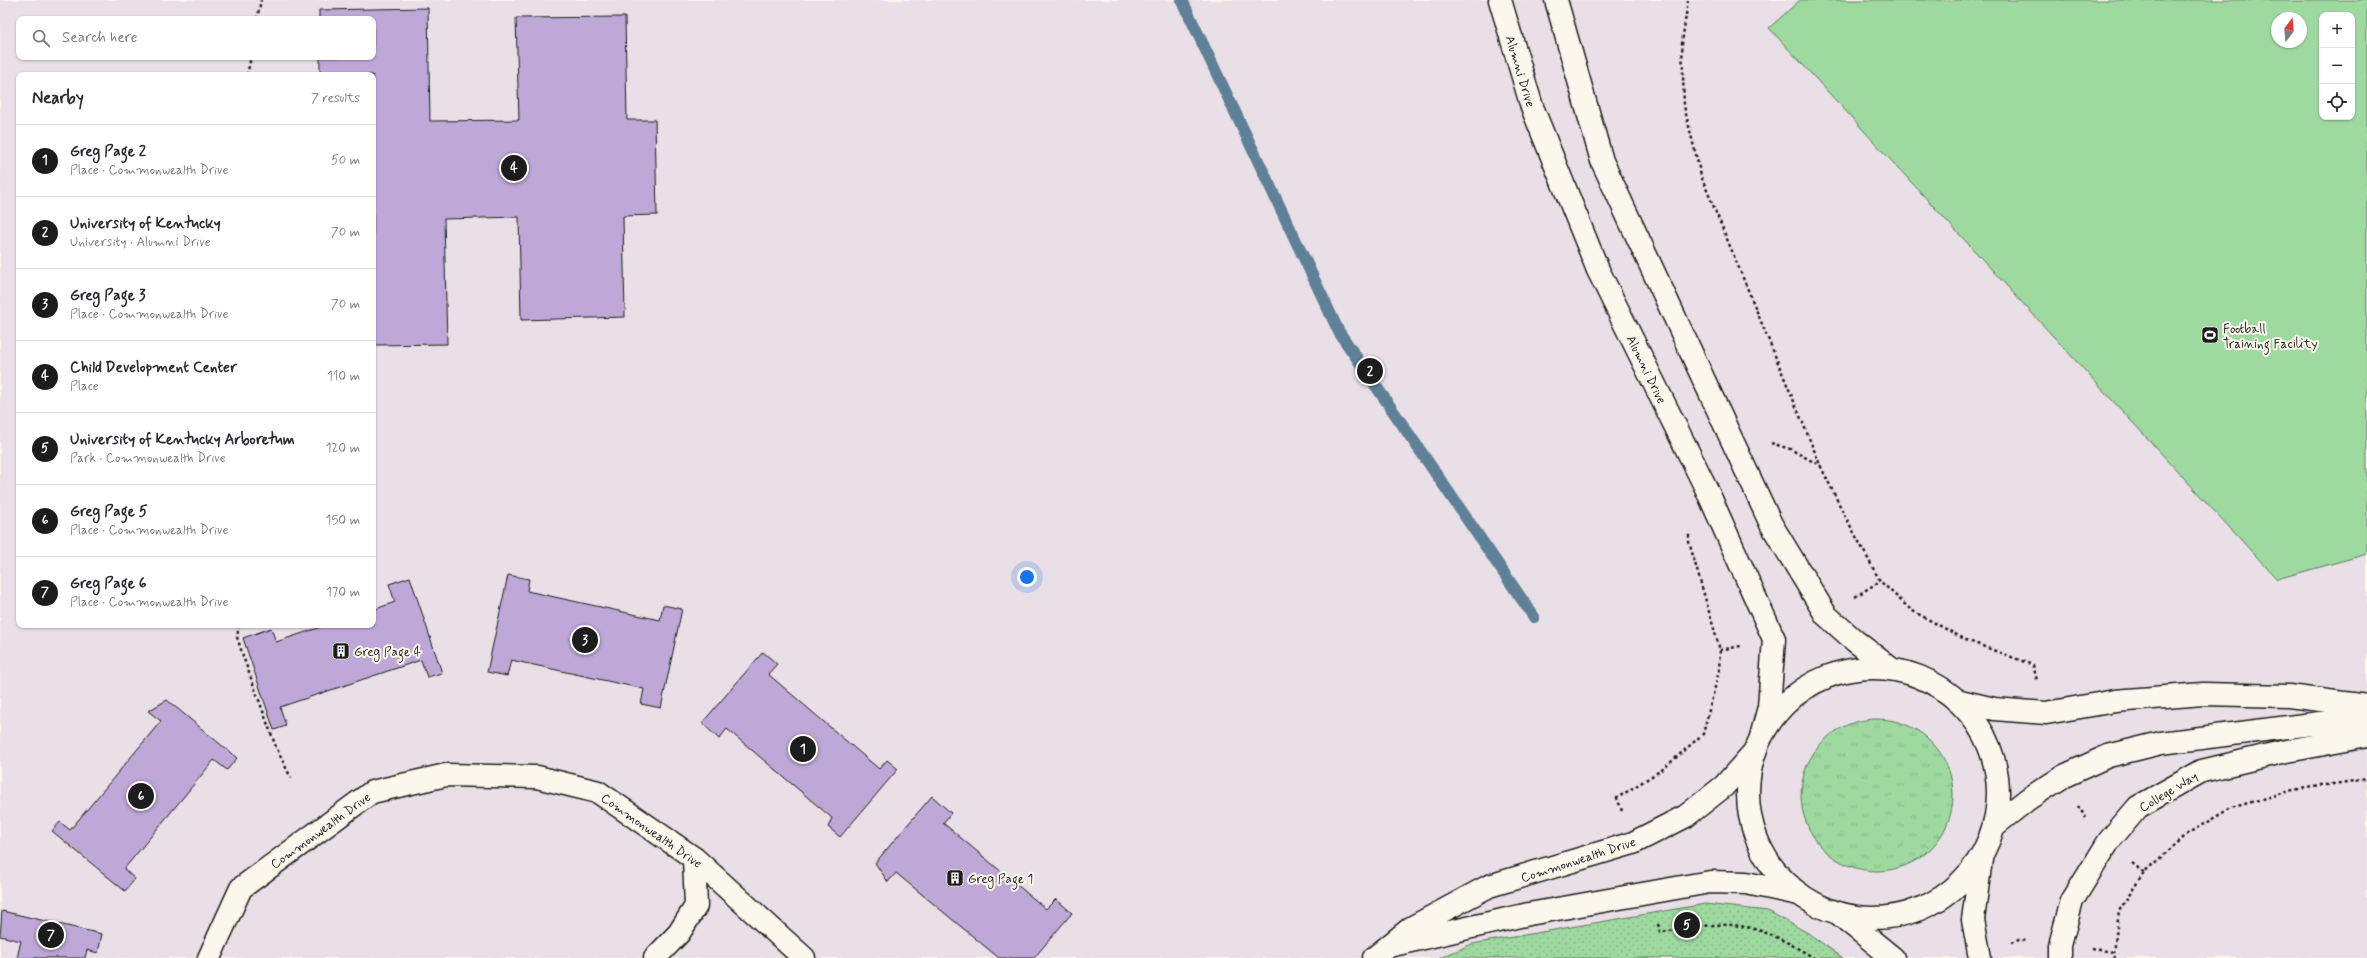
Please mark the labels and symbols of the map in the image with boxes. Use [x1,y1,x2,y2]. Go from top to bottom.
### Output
north arrow [2271,12,2307,48]
street label: Alumni Drive [1501,34,1539,109]
pin: 4 [501,153,527,183]
place label: Football Training Facility [2223,321,2318,355]
sports icon: Football Training Facility [2200,325,2220,345]
street label: Alumni Drive [1622,333,1670,407]
pin: 2 [1357,356,1383,386]
your location [1017,567,1037,587]
pin: 3 [572,625,598,655]
building icon: Greg Page 4 [331,641,351,661]
place label: Greg Page 4 [354,644,422,663]
pin: 1 [790,734,816,764]
street label: College Way [2136,768,2201,816]
pin: 6 [128,781,154,811]
street label: Commonwealth Drive [267,789,374,873]
street label: Commonwealth Drive [597,790,705,873]
street label: Commonwealth Drive [1519,834,1638,887]
building icon: Greg Page 1 [945,868,965,888]
place label: Greg Page 1 [968,871,1033,890]
pin: 5 [1674,910,1700,940]
pin: 7 [38,920,64,950]

